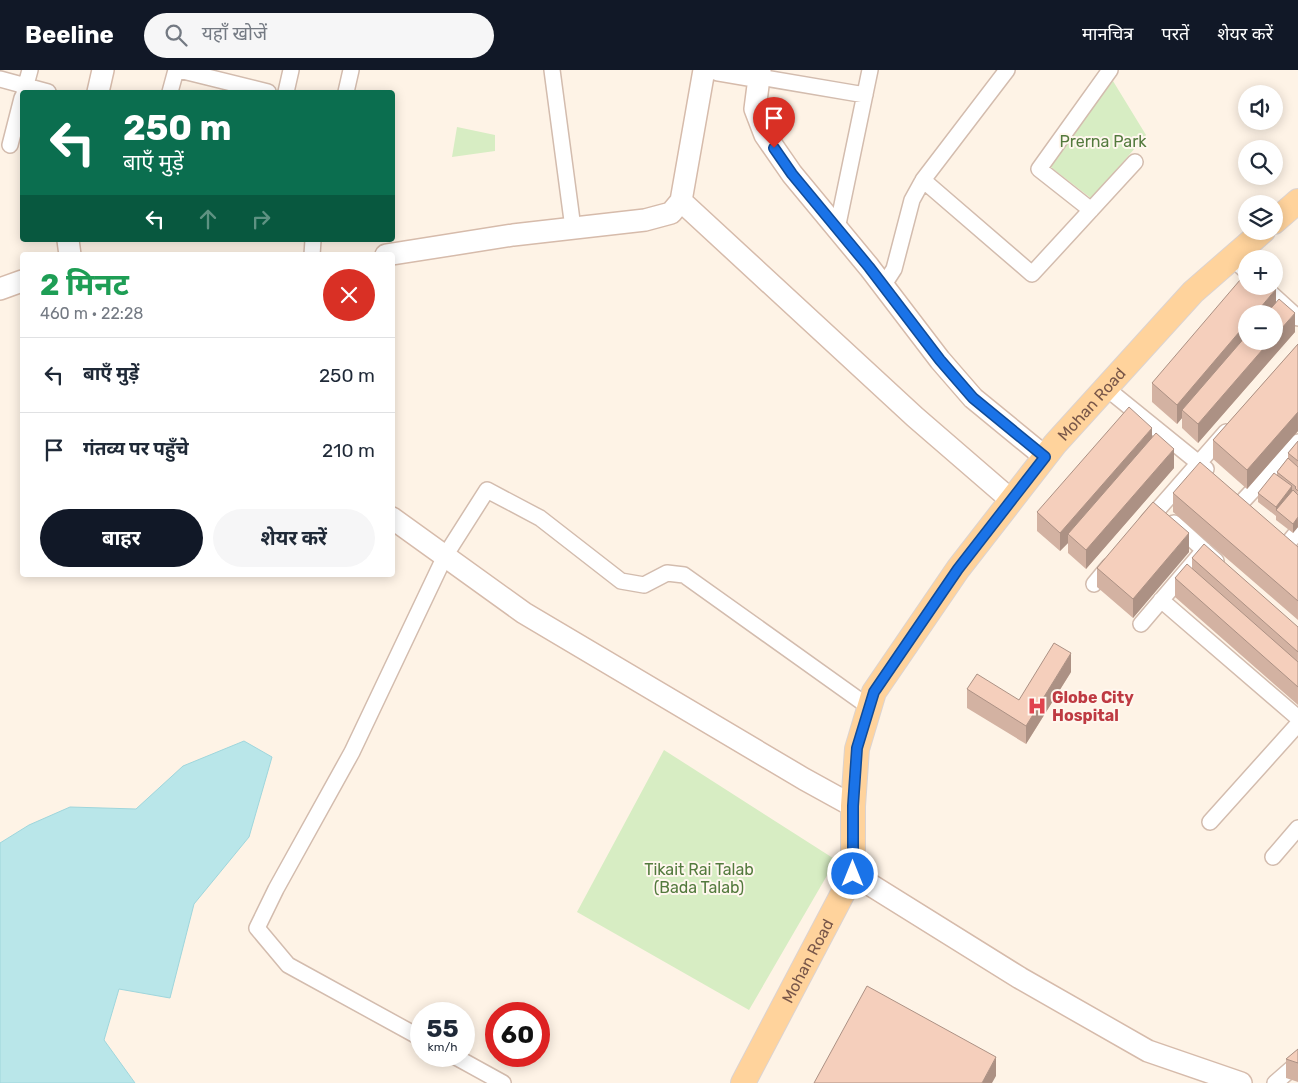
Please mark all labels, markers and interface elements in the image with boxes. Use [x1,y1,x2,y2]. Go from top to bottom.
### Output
search box [144,13,494,58]
text: Beeline [25,21,114,49]
icon: search [162,21,190,49]
text: यहाँ खोजें [202,22,267,45]
text: मानचित्र [1082,23,1134,45]
text: परतें [1162,23,1189,45]
text: शेयर करें [1217,23,1273,45]
map controls [1238,85,1283,350]
button: sound [1238,85,1283,130]
pin [753,97,795,148]
icon: arrive [760,104,788,132]
text: 250 m [123,107,232,149]
icon: left [40,110,105,175]
park label: Prerna Park [1060,132,1147,151]
button: search [1238,140,1283,185]
text: बाएँ मुड़ें [123,149,184,176]
button: layers [1238,195,1283,240]
icon: left [141,205,169,233]
icon: ahead [194,205,222,233]
icon: right [247,205,275,233]
button: + [1238,250,1283,295]
text: 2 मिनट [40,267,129,303]
button: close [323,269,375,321]
text: 460 m · 22:28 [40,304,143,323]
button: − [1238,305,1283,350]
icon: left [40,361,68,389]
text: बाएँ मुड़ें [83,362,139,385]
text: 250 m [319,364,375,387]
street label: Mohan Road [1053,364,1129,444]
icon: arrive [40,436,68,464]
text: गंतव्य पर पहुँचे [83,437,189,460]
text: 210 m [322,439,375,462]
button: बाहर [40,509,203,567]
button: शेयर करें [213,509,375,567]
place label: Globe City Hospital [1052,688,1134,725]
hospital icon: Globe City Hospital [1026,695,1048,717]
position arrow [826,847,878,899]
park label: Tikait Rai Talab (Bada Talab) [644,860,754,897]
street label: Mohan Road [777,916,837,1006]
speed limit sign: 60 [485,1002,550,1067]
text: 55 [426,1014,459,1043]
text: km/h [428,1040,457,1054]

